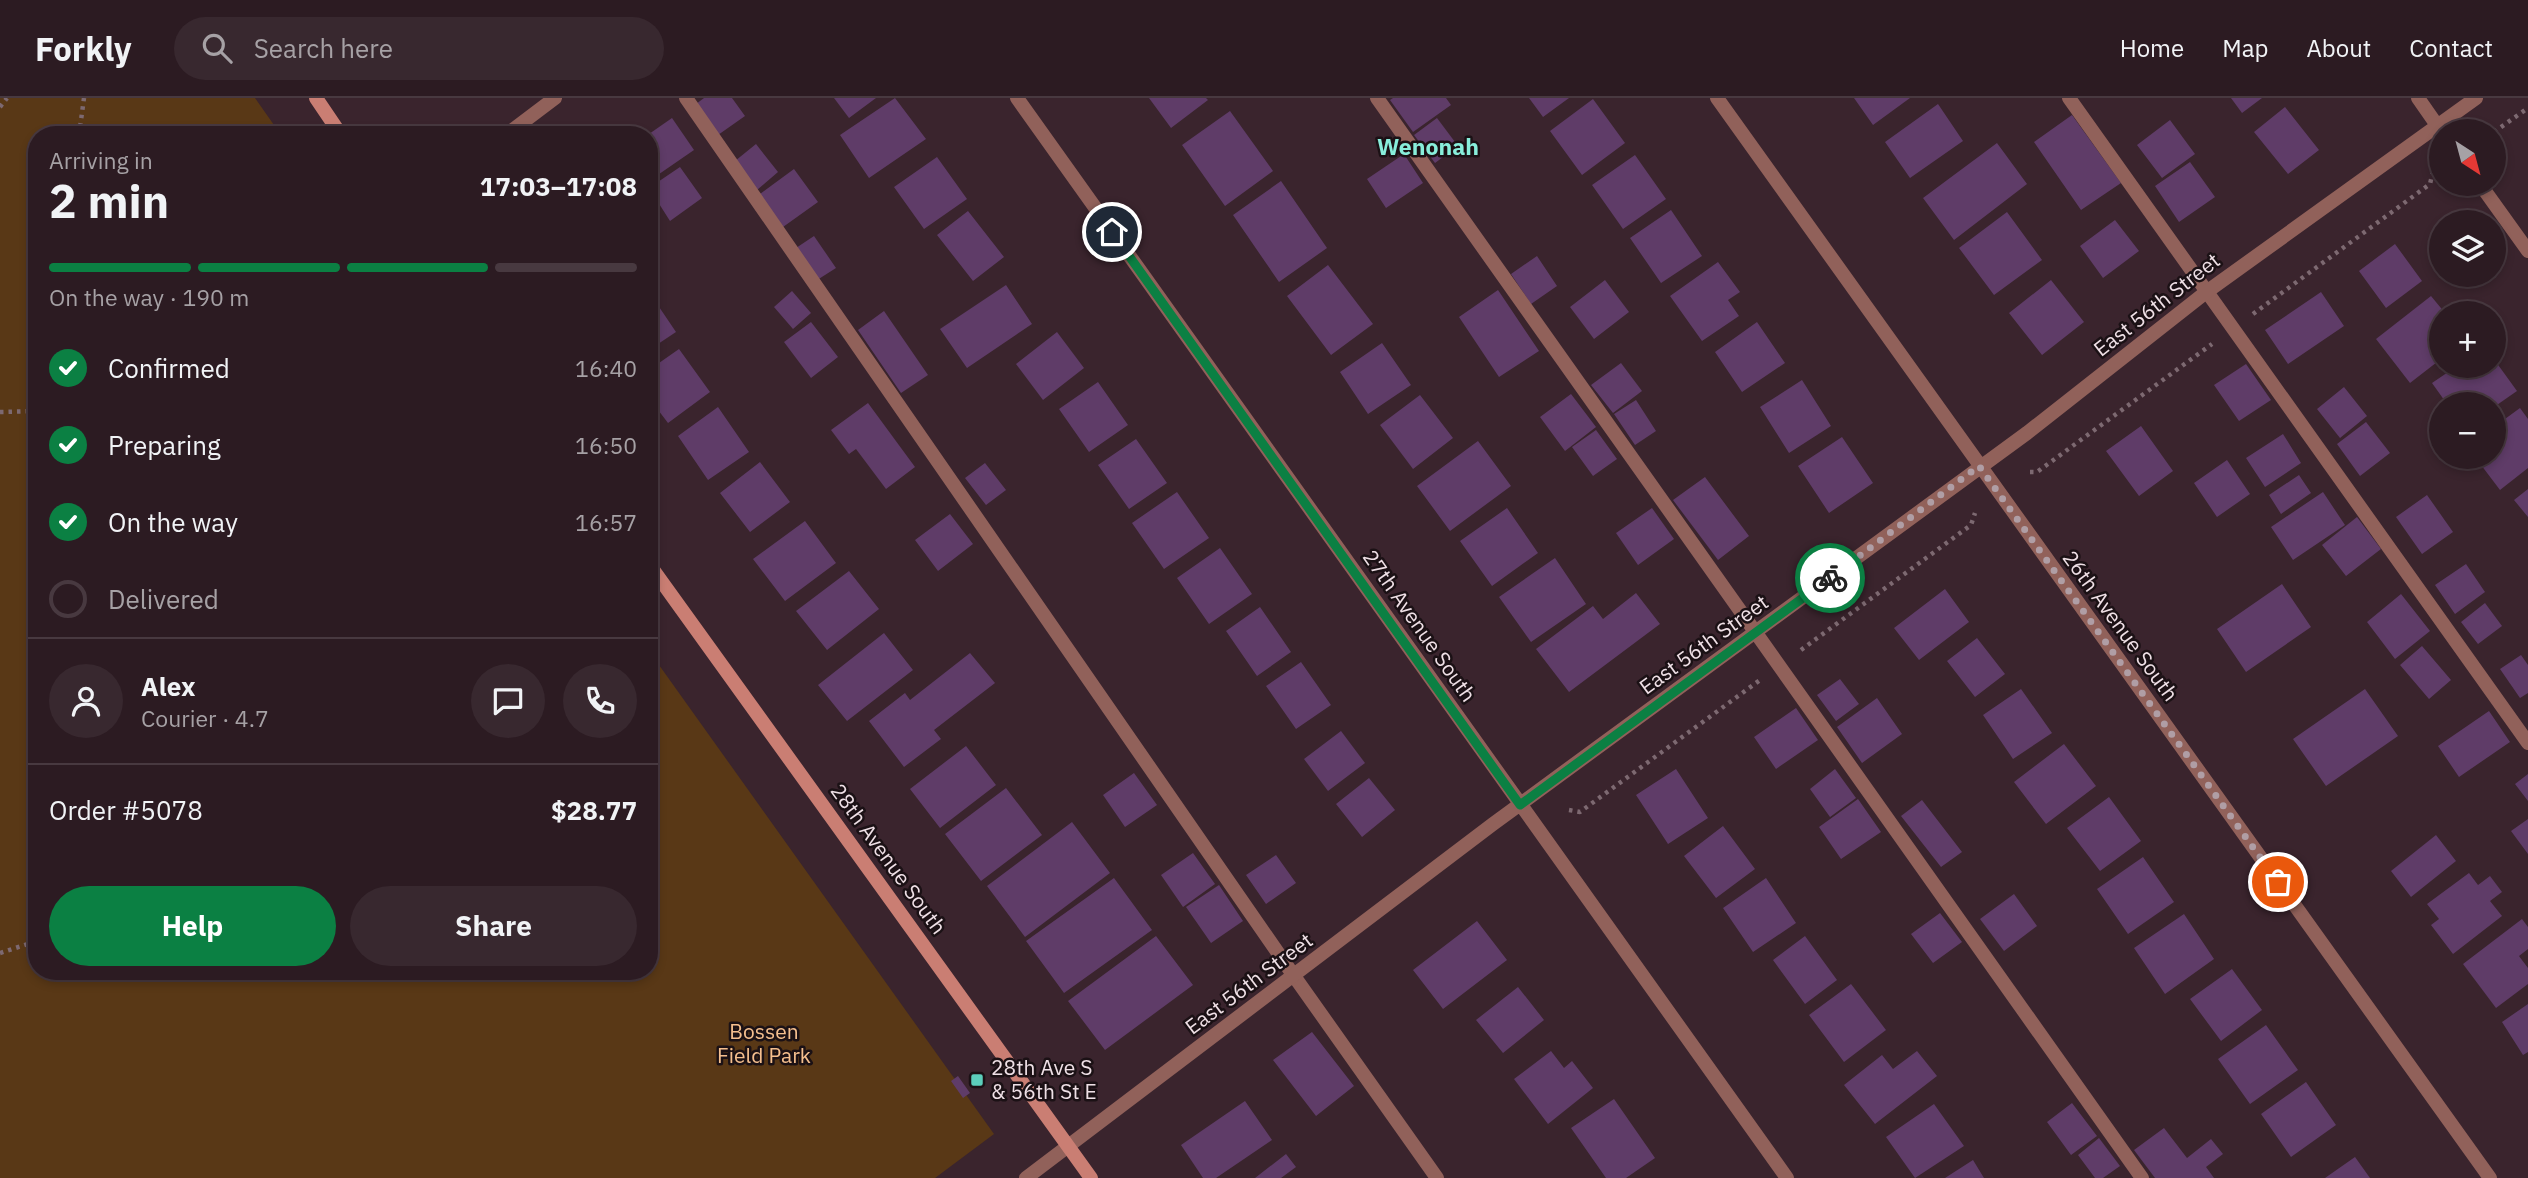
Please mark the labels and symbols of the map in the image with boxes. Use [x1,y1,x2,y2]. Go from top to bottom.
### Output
north arrow [2429,119,2506,196]
district label: Wenonah [1377,131,1479,161]
pin [1082,202,1142,262]
street label: East 56th Street [2088,246,2225,362]
courier [1795,543,1865,613]
street label: 27th Avenue South [1357,544,1483,707]
street label: 26th Avenue South [2057,544,2185,706]
street label: East 56th Street [1633,588,1773,700]
street label: 28th Avenue South [825,777,953,939]
pin [2248,852,2308,912]
street label: East 56th Street [1179,926,1318,1040]
park label: Bossen Field Park [717,1017,811,1069]
place label: 28th Ave S & 56th St E [991,1053,1097,1105]
marker: 28th Ave S & 56th St E [969,1072,985,1088]

